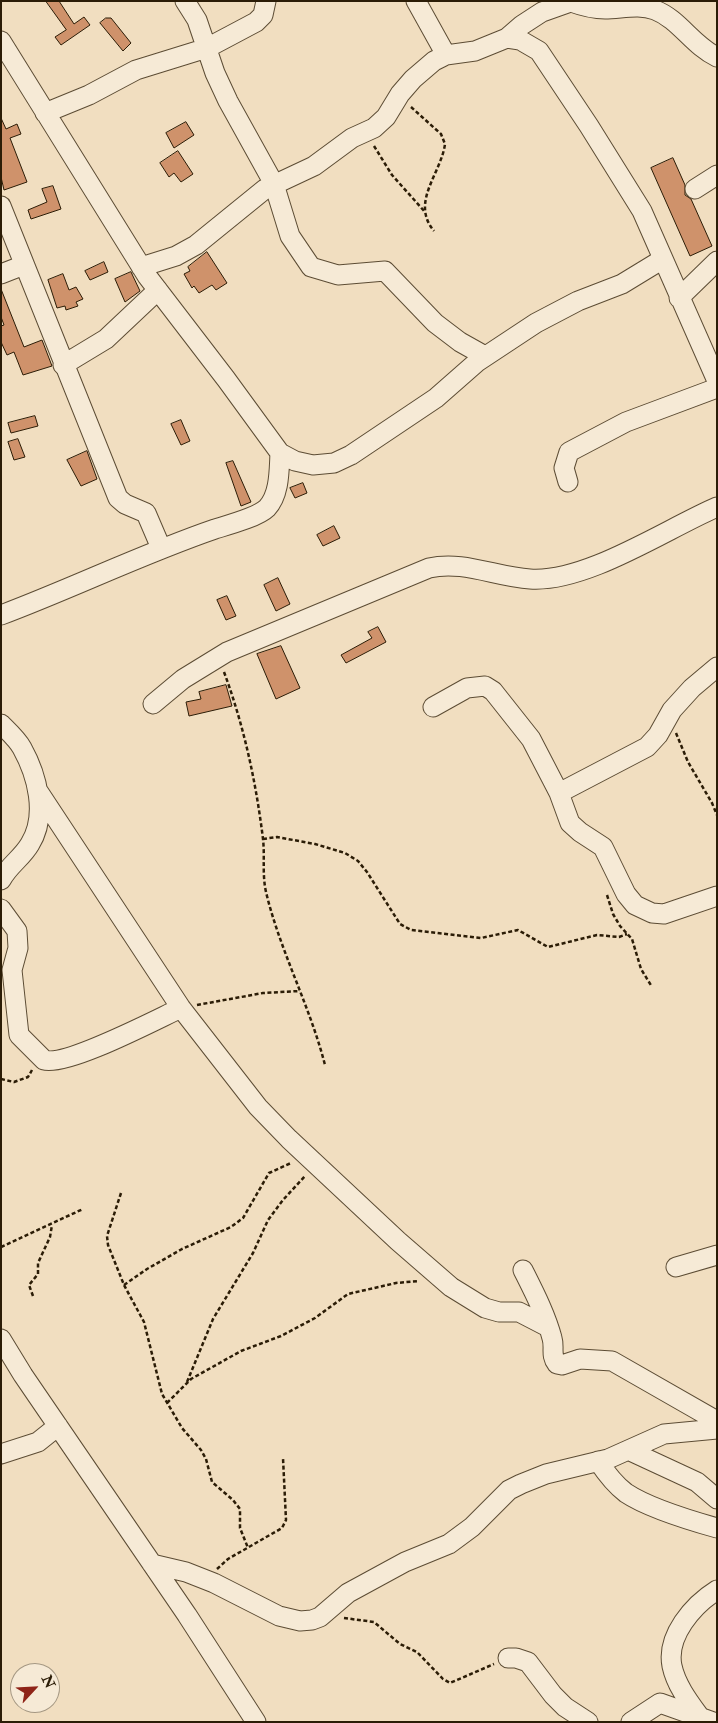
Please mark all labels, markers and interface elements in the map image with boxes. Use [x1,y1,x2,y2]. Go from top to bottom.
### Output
north arrow [10,1663,60,1713]
text: N [38,1673,58,1691]

